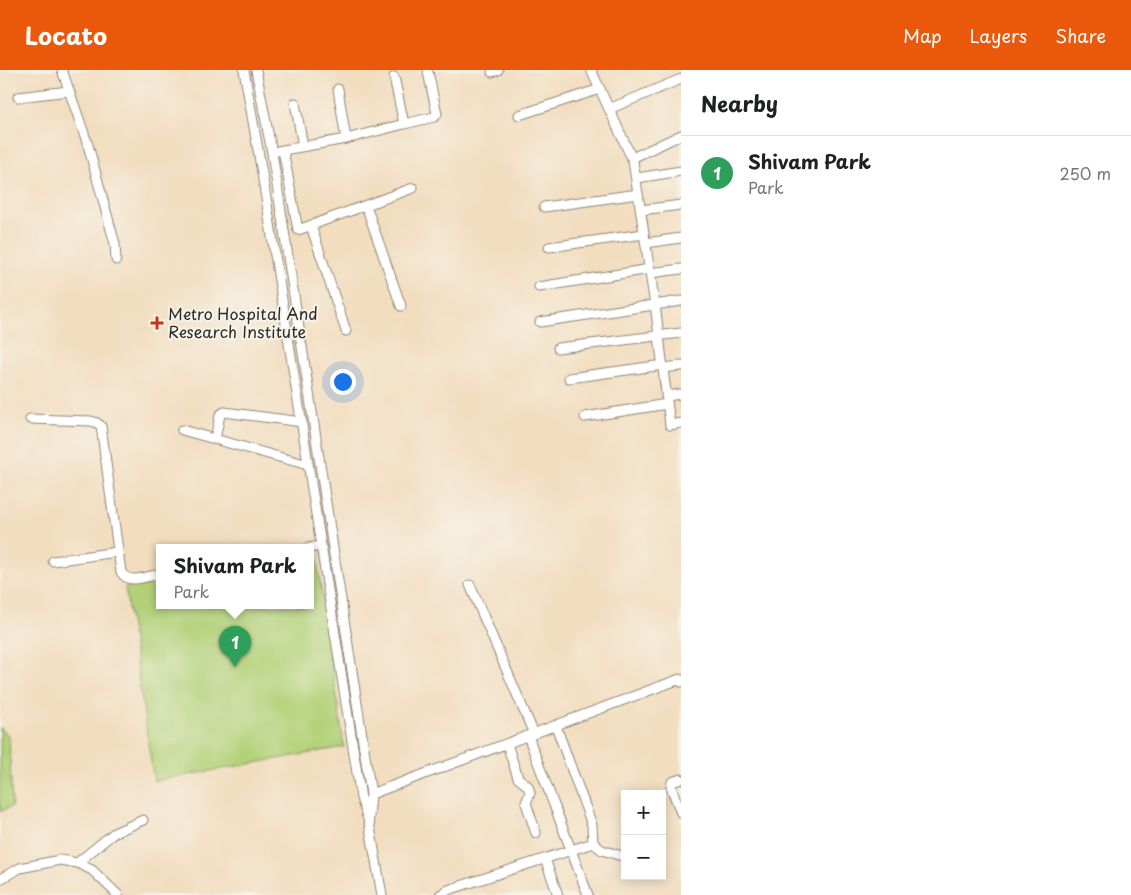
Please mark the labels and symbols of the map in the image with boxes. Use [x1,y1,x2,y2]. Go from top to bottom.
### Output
place label: Metro Hospital And Research Institute [168,301,318,343]
marker: Metro Hospital And Research Institute [150,316,164,330]
your location [330,369,356,395]
pin: 1 [219,626,251,667]

